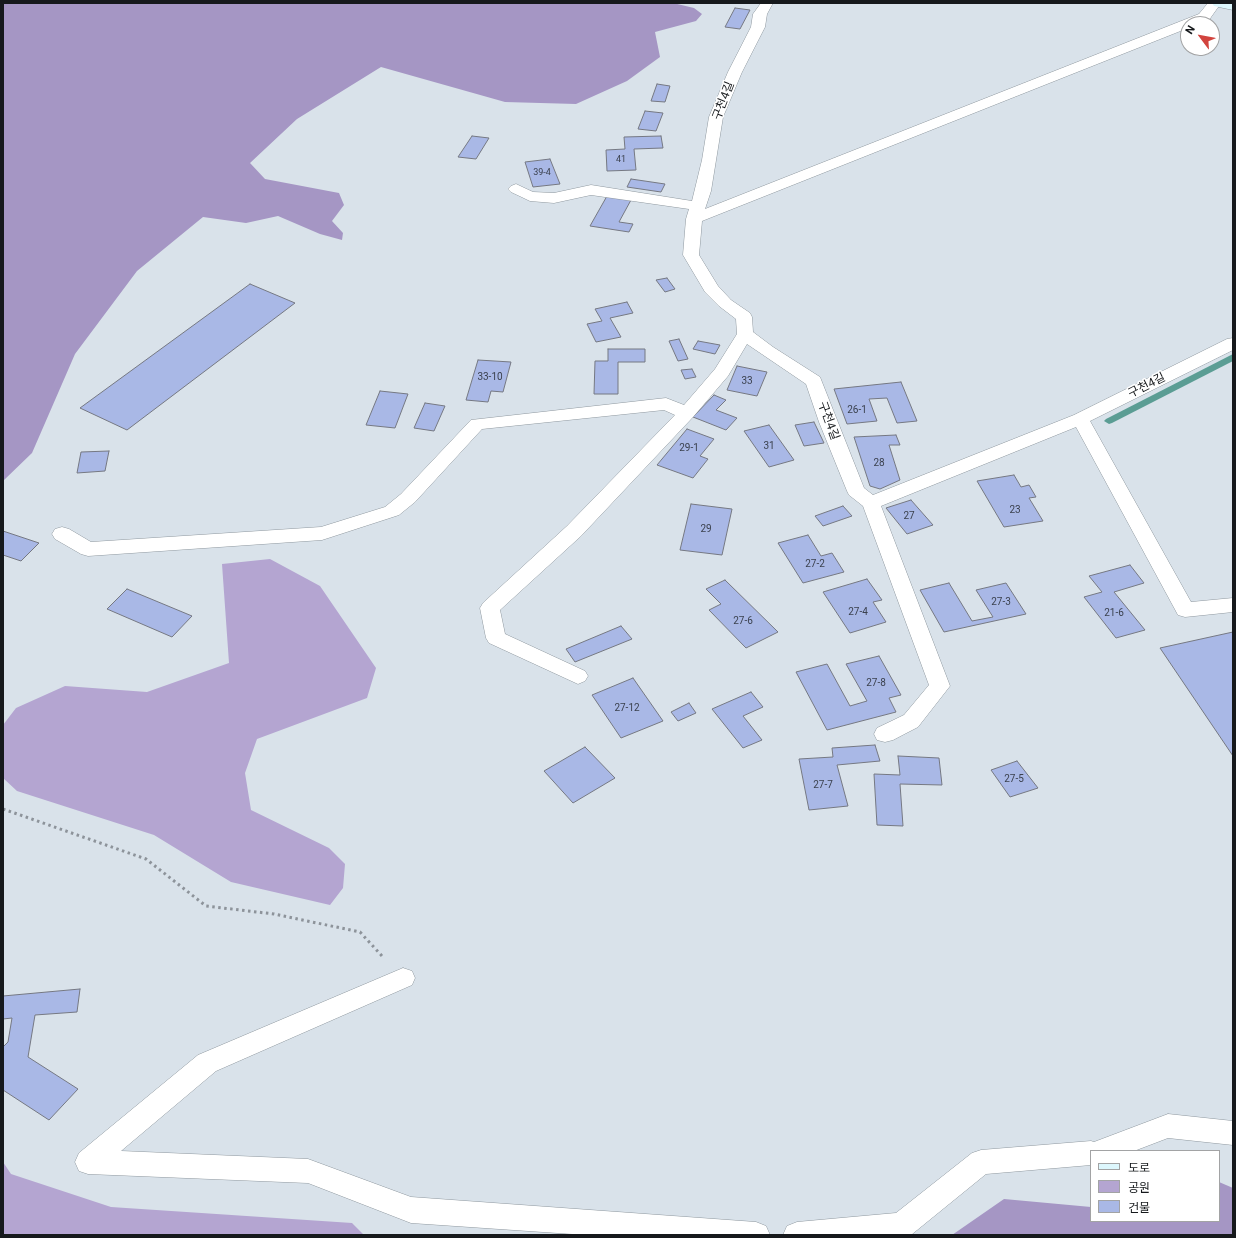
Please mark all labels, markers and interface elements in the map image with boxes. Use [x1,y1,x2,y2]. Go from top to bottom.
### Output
north arrow [1180,16,1220,56]
text: N [1183,23,1198,37]
street label: 구천4길 [710,80,738,122]
house number: 41 [616,155,626,165]
house number: 39-4 [533,168,551,178]
house number: 33-10 [477,371,503,383]
street label: 구천4길 [1126,371,1168,401]
house number: 33 [741,375,753,387]
street label: 구천4길 [814,400,842,442]
house number: 26-1 [847,404,867,416]
house number: 31 [763,440,775,452]
house number: 29-1 [679,442,699,454]
house number: 28 [873,457,885,469]
house number: 23 [1009,504,1021,516]
house number: 27 [903,510,915,522]
house number: 29 [700,523,712,535]
house number: 27-2 [805,558,825,570]
house number: 27-3 [991,596,1011,608]
house number: 27-4 [848,606,868,618]
house number: 21-6 [1104,607,1124,619]
house number: 27-6 [733,615,753,627]
house number: 27-8 [866,677,886,689]
house number: 27-12 [614,702,640,714]
house number: 27-5 [1004,773,1024,785]
house number: 27-7 [813,779,833,791]
legend [1090,1150,1220,1222]
text: 도로 [1128,1161,1150,1175]
text: 공원 [1128,1181,1150,1195]
text: 건물 [1128,1201,1150,1215]

